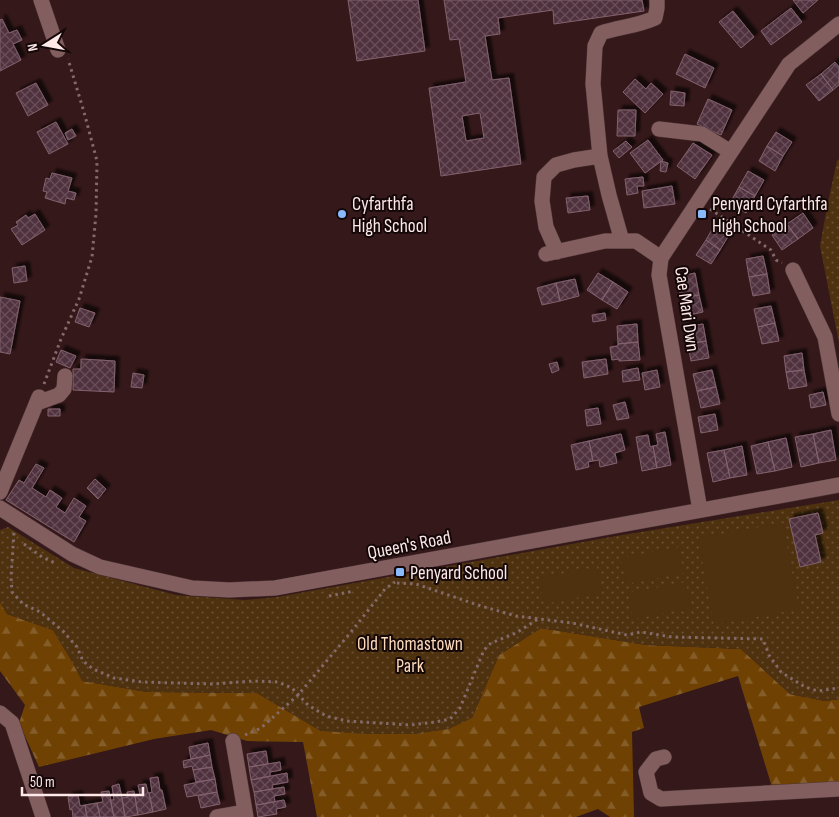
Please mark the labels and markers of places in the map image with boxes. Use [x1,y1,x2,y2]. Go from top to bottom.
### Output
place label: Cyfarthfa High School [352,193,427,238]
place label: Penyard Cyfarthfa High School [712,193,828,238]
marker: Cyfarthfa High School [336,208,348,220]
marker: Penyard Cyfarthfa High School [696,208,708,220]
place label: Penyard School [410,562,507,585]
marker: Penyard School [394,566,406,578]

